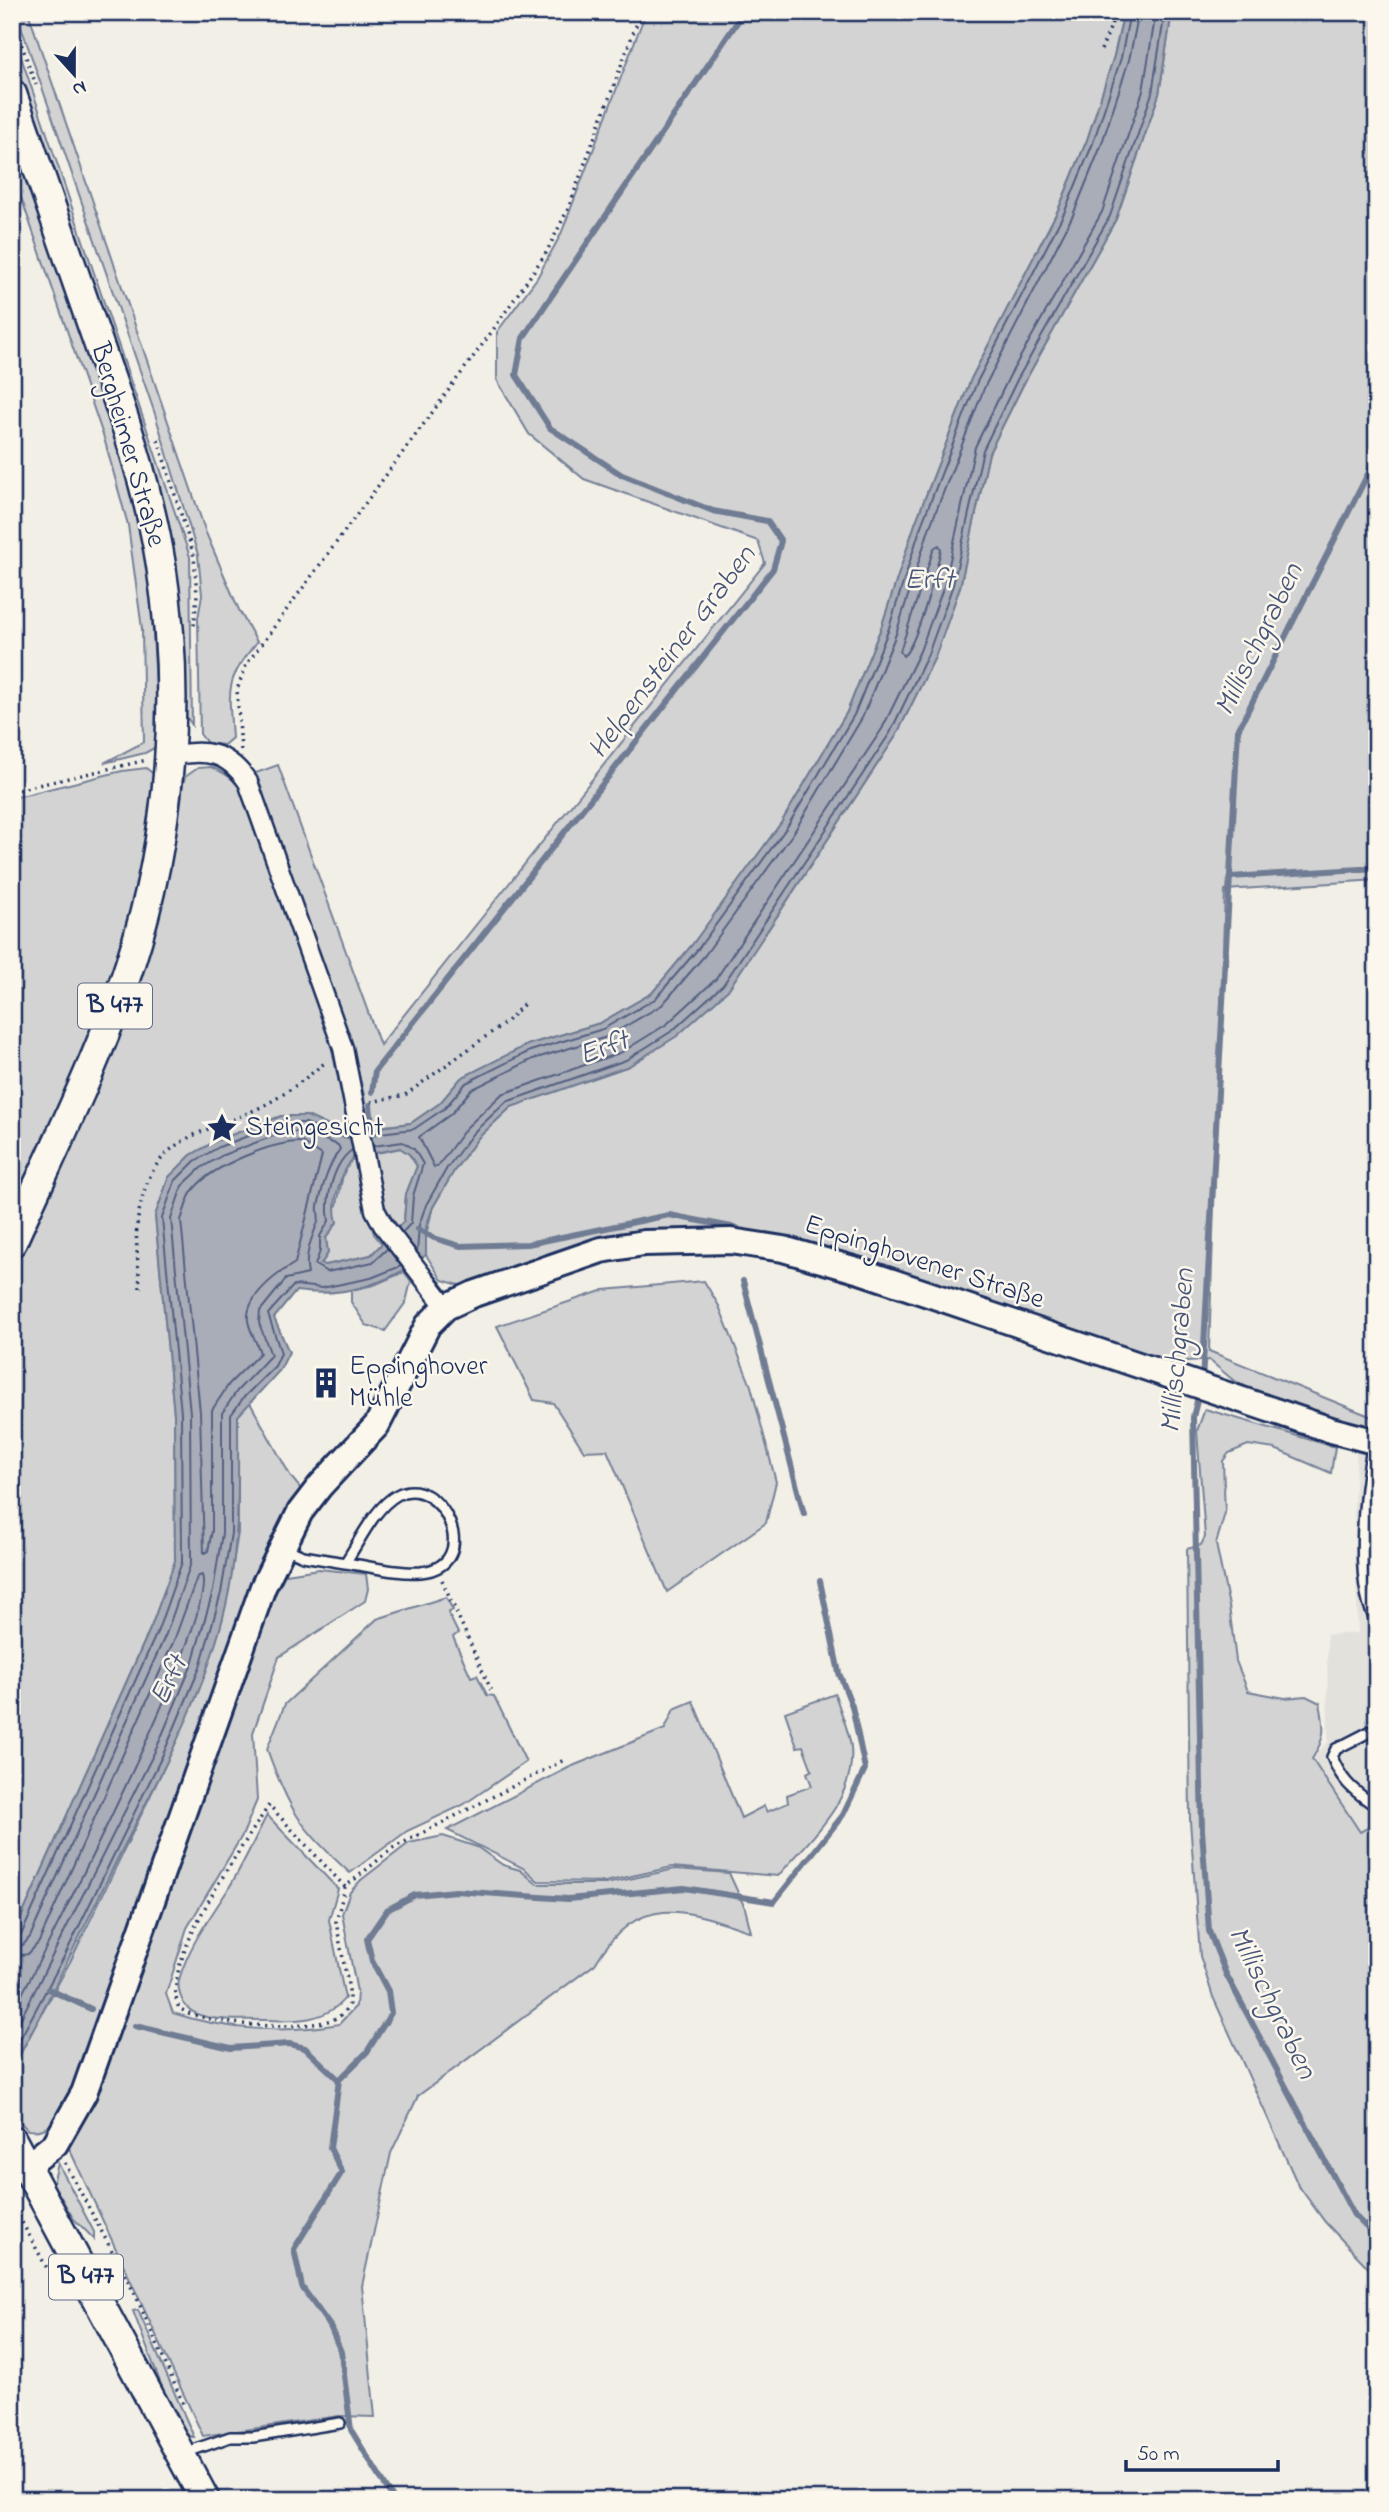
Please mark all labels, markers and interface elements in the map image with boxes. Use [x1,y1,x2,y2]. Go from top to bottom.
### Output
north arrow [38,38,108,108]
text: N [68,73,90,103]
street label: Bergheimer Straße [78,337,176,552]
water label: Helpensteiner Graben [578,536,769,769]
water label: Millischgraben [1204,555,1316,724]
water label: Erft [904,559,957,603]
road number: B 477 [78,984,152,1028]
water label: Erft [573,1019,638,1078]
place label: Steingesicht [245,1108,383,1149]
place icon: Steingesicht [205,1111,239,1145]
street label: Eppinghovener Straße [799,1205,1050,1321]
water label: Millischgraben [1150,1266,1208,1435]
place label: Eppinghover Mühle [349,1347,488,1420]
building icon: Eppinghover Mühle [309,1366,343,1400]
water label: Erft [139,1646,202,1713]
water label: Millischgraben [1215,1919,1327,2088]
road number: B 477 [49,2254,123,2300]
scale bar [1126,2428,1279,2472]
text: 50 m [1137,2440,1180,2470]

